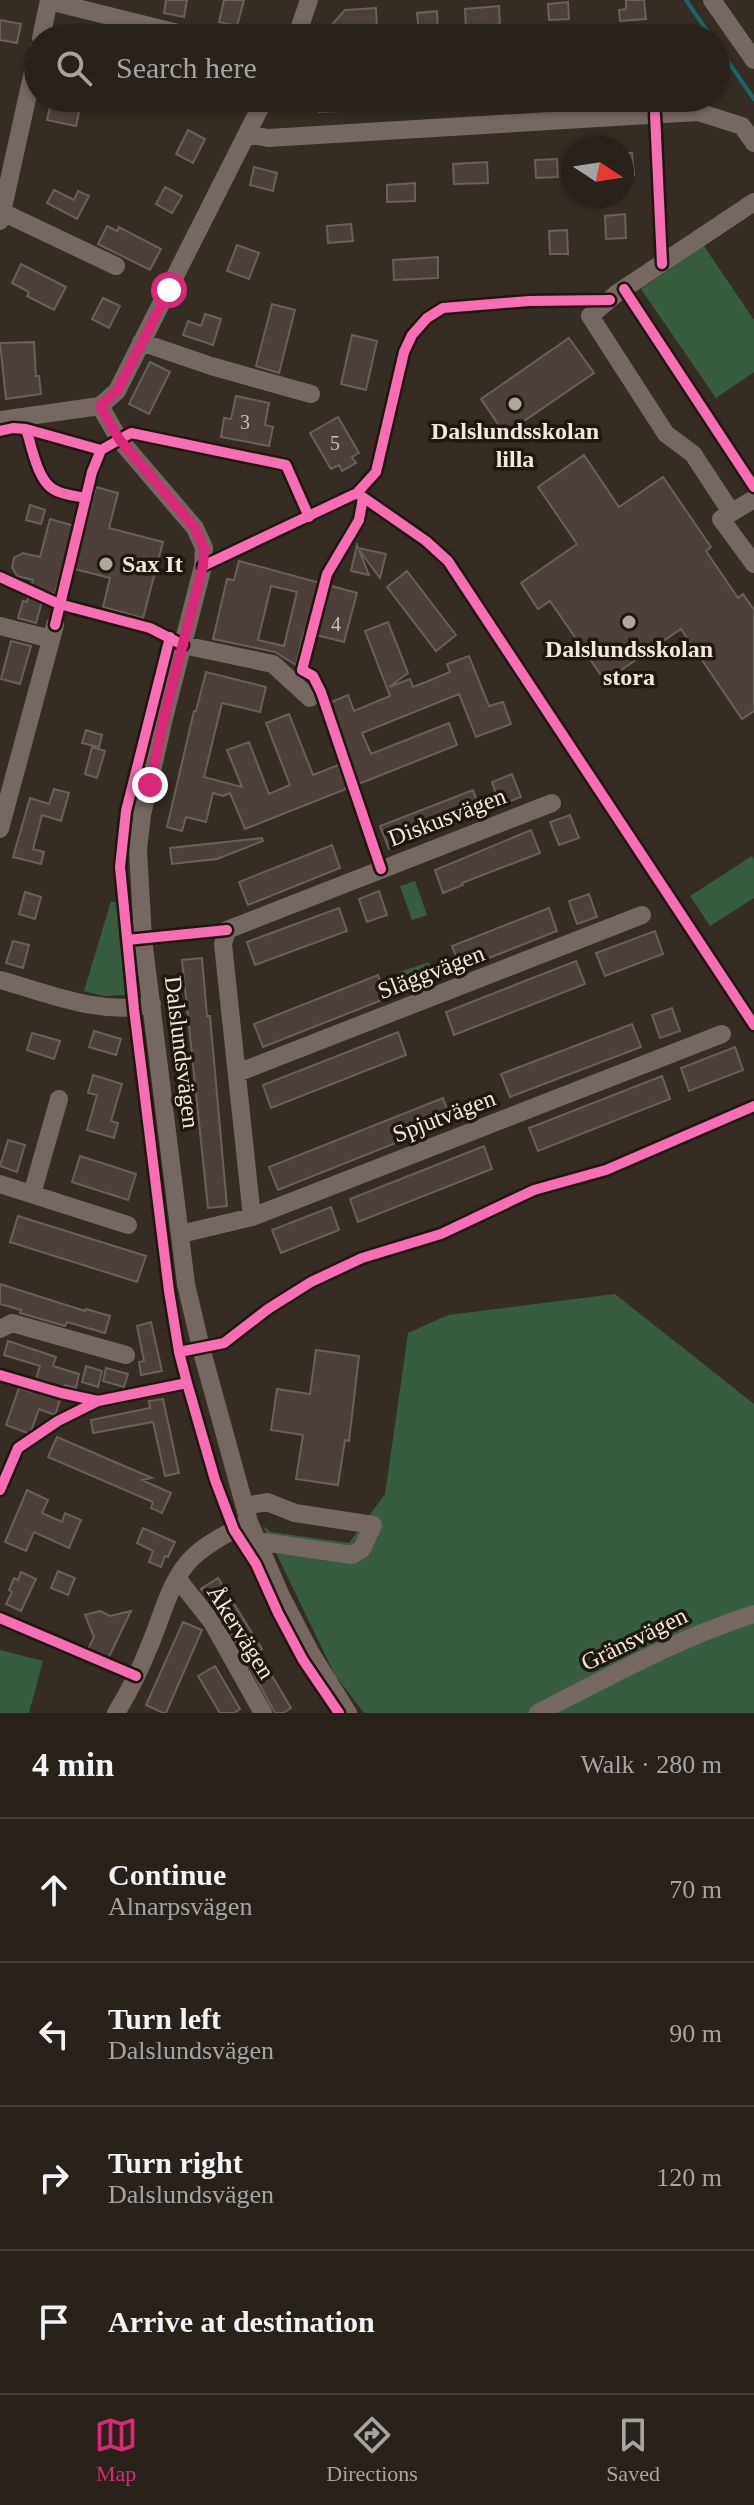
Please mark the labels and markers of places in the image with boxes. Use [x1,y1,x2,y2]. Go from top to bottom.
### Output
marker: Dalslundsskolan lilla [506,395,524,413]
place label: Dalslundsskolan lilla [431,418,599,472]
place label: Sax It [122,551,183,577]
marker: Sax It [97,555,115,573]
marker: Dalslundsskolan stora [620,613,638,631]
place label: Dalslundsskolan stora [545,636,713,690]

